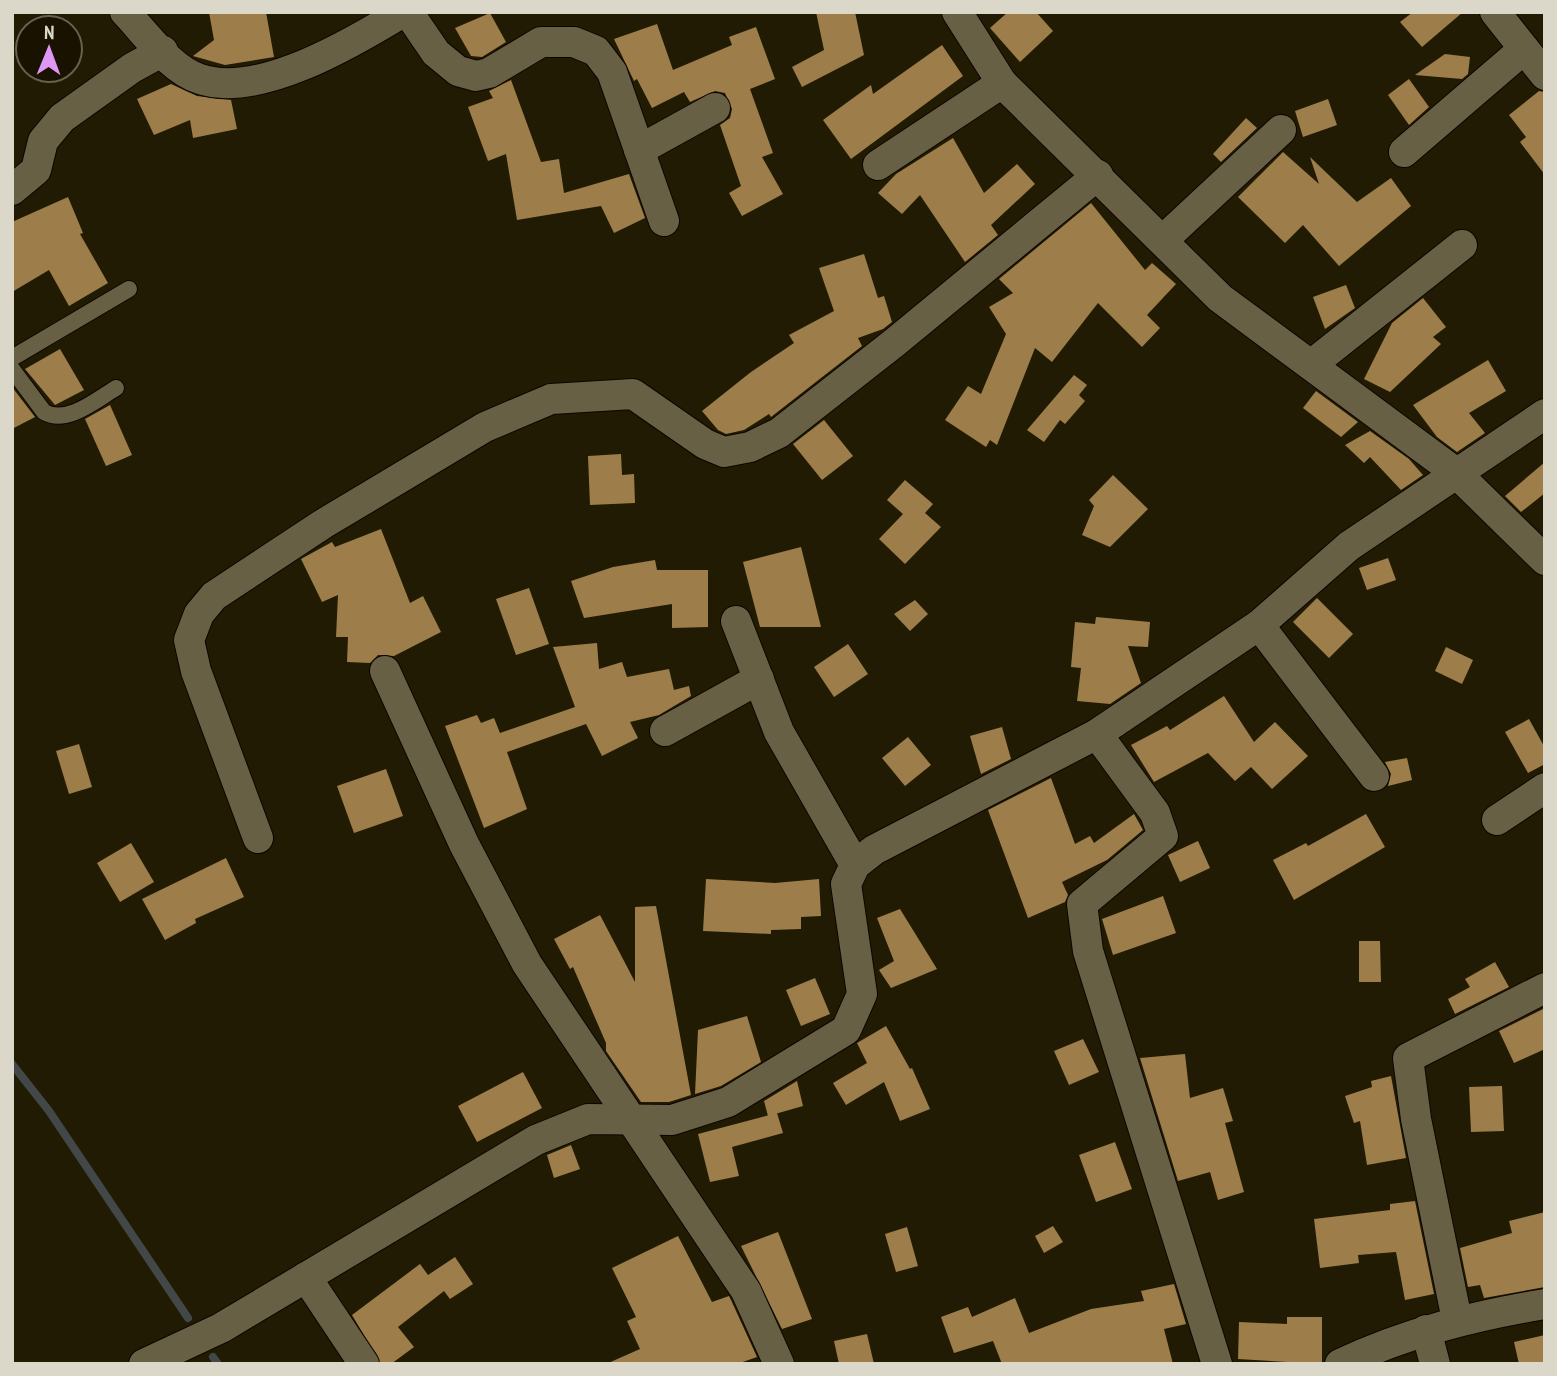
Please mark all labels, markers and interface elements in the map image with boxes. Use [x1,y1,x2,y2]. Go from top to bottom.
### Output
north arrow [14,14,84,84]
text: N [44,20,55,44]

